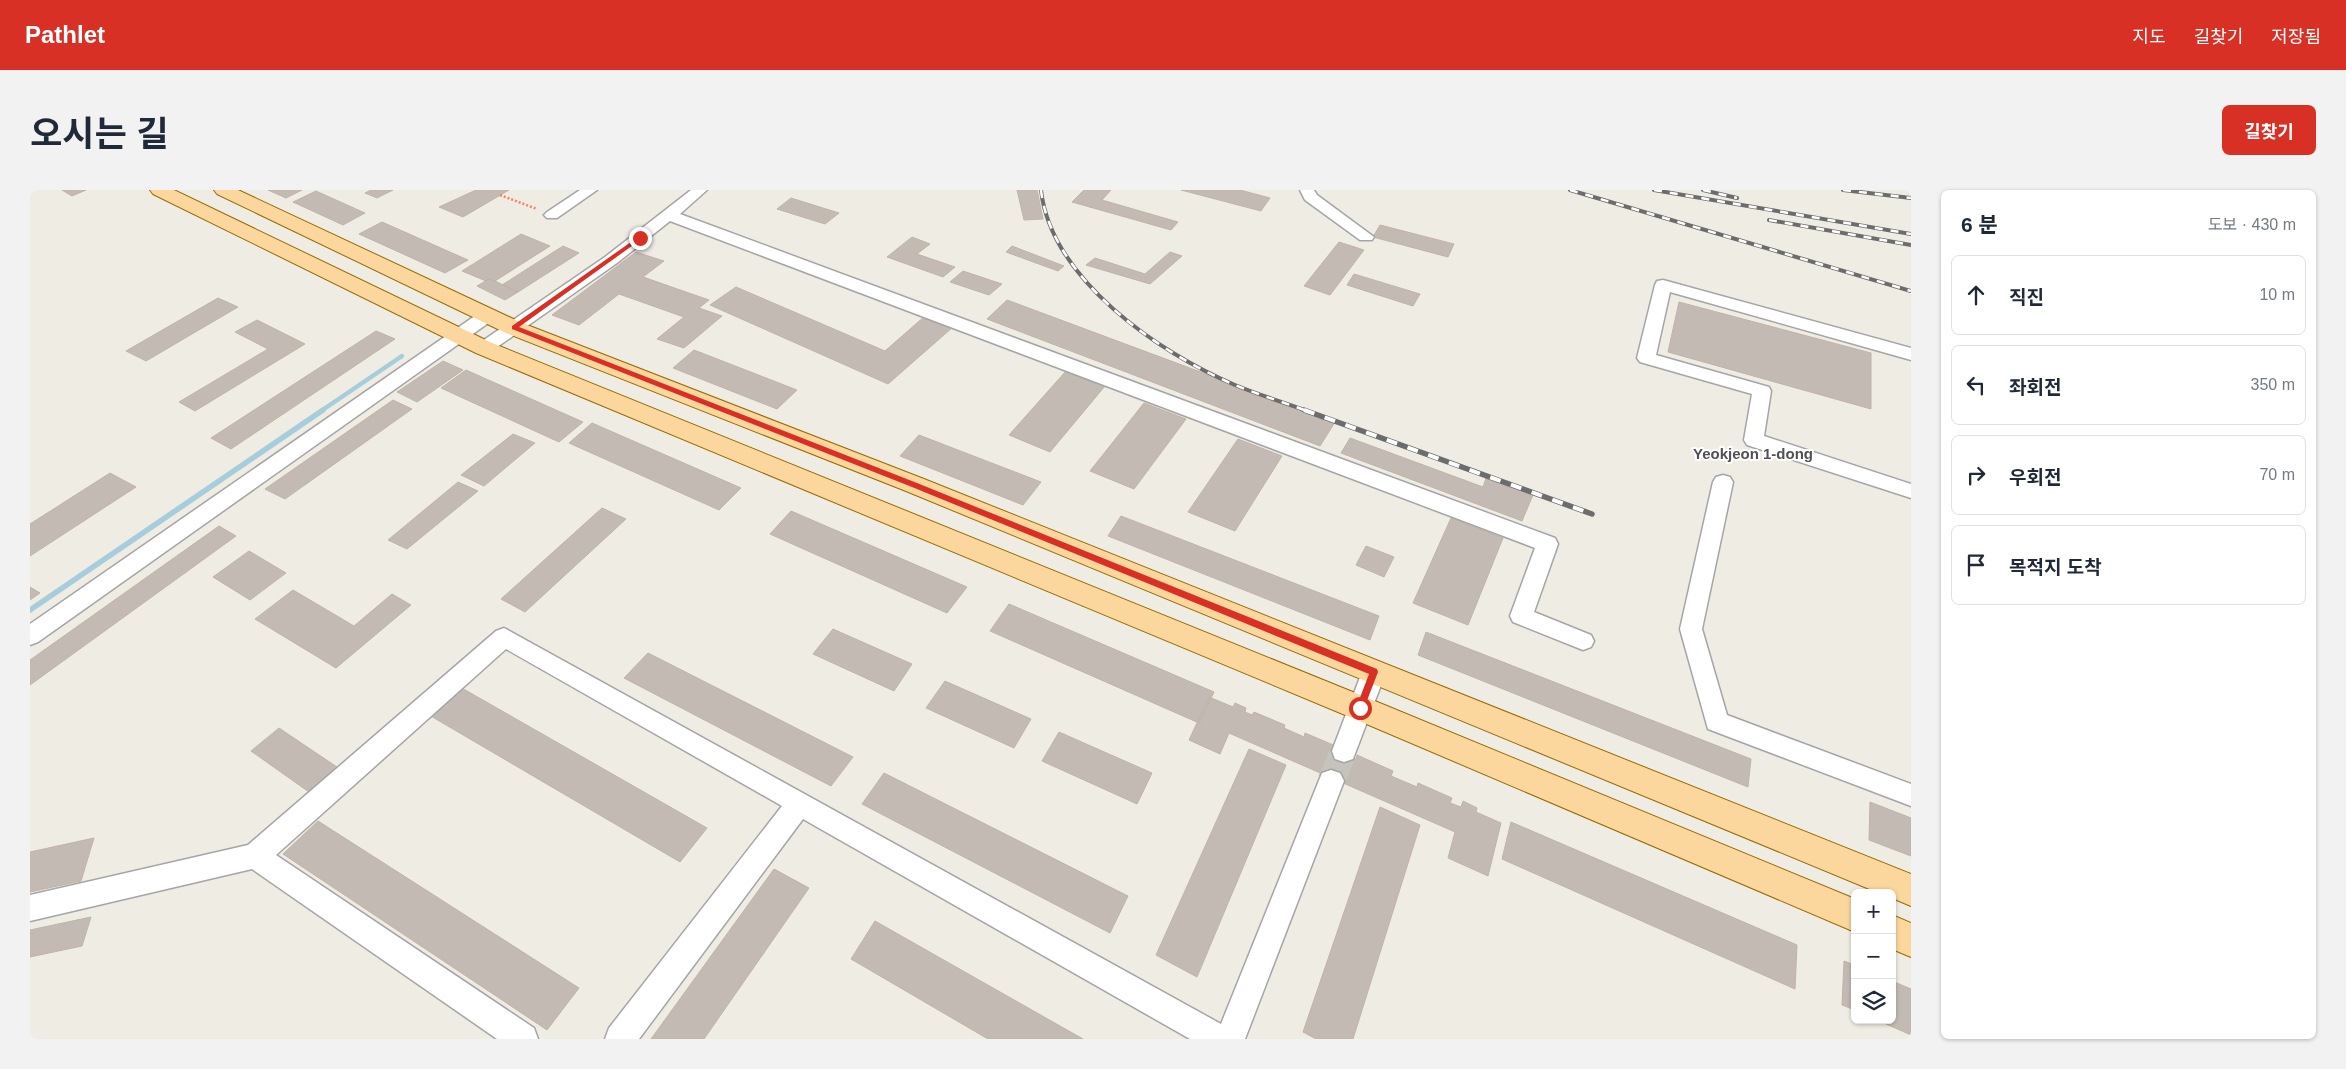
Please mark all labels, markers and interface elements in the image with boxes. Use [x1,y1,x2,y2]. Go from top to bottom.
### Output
text: Pathlet [25,21,105,48]
text: 지도 [2133,27,2166,47]
text: 길찾기 [2194,27,2243,47]
text: 저장됨 [2271,27,2321,47]
button: 길찾기 [2222,105,2316,155]
text: 오시는 길 [30,114,169,153]
text: 6 분 [1961,213,1998,236]
text: 도보 · 430 m [2208,216,2296,233]
route end [629,227,652,250]
icon: ahead [1962,281,1990,309]
text: 10 m [2259,286,2295,303]
text: 직진 [2009,287,2044,308]
icon: left [1962,371,1990,399]
text: 350 m [2251,376,2295,393]
text: 좌회전 [2009,377,2061,398]
district label: Yeokjeon 1-dong [1693,445,1813,462]
icon: right [1962,461,1990,489]
text: 70 m [2259,466,2295,483]
text: 우회전 [2009,467,2061,488]
icon: arrive [1962,551,1990,579]
text: 목적지 도착 [2009,557,2102,578]
route start [1349,697,1372,720]
map controls [1851,889,1896,1024]
button: + [1851,889,1896,934]
button: − [1851,934,1896,979]
button: layers [1851,979,1896,1024]

